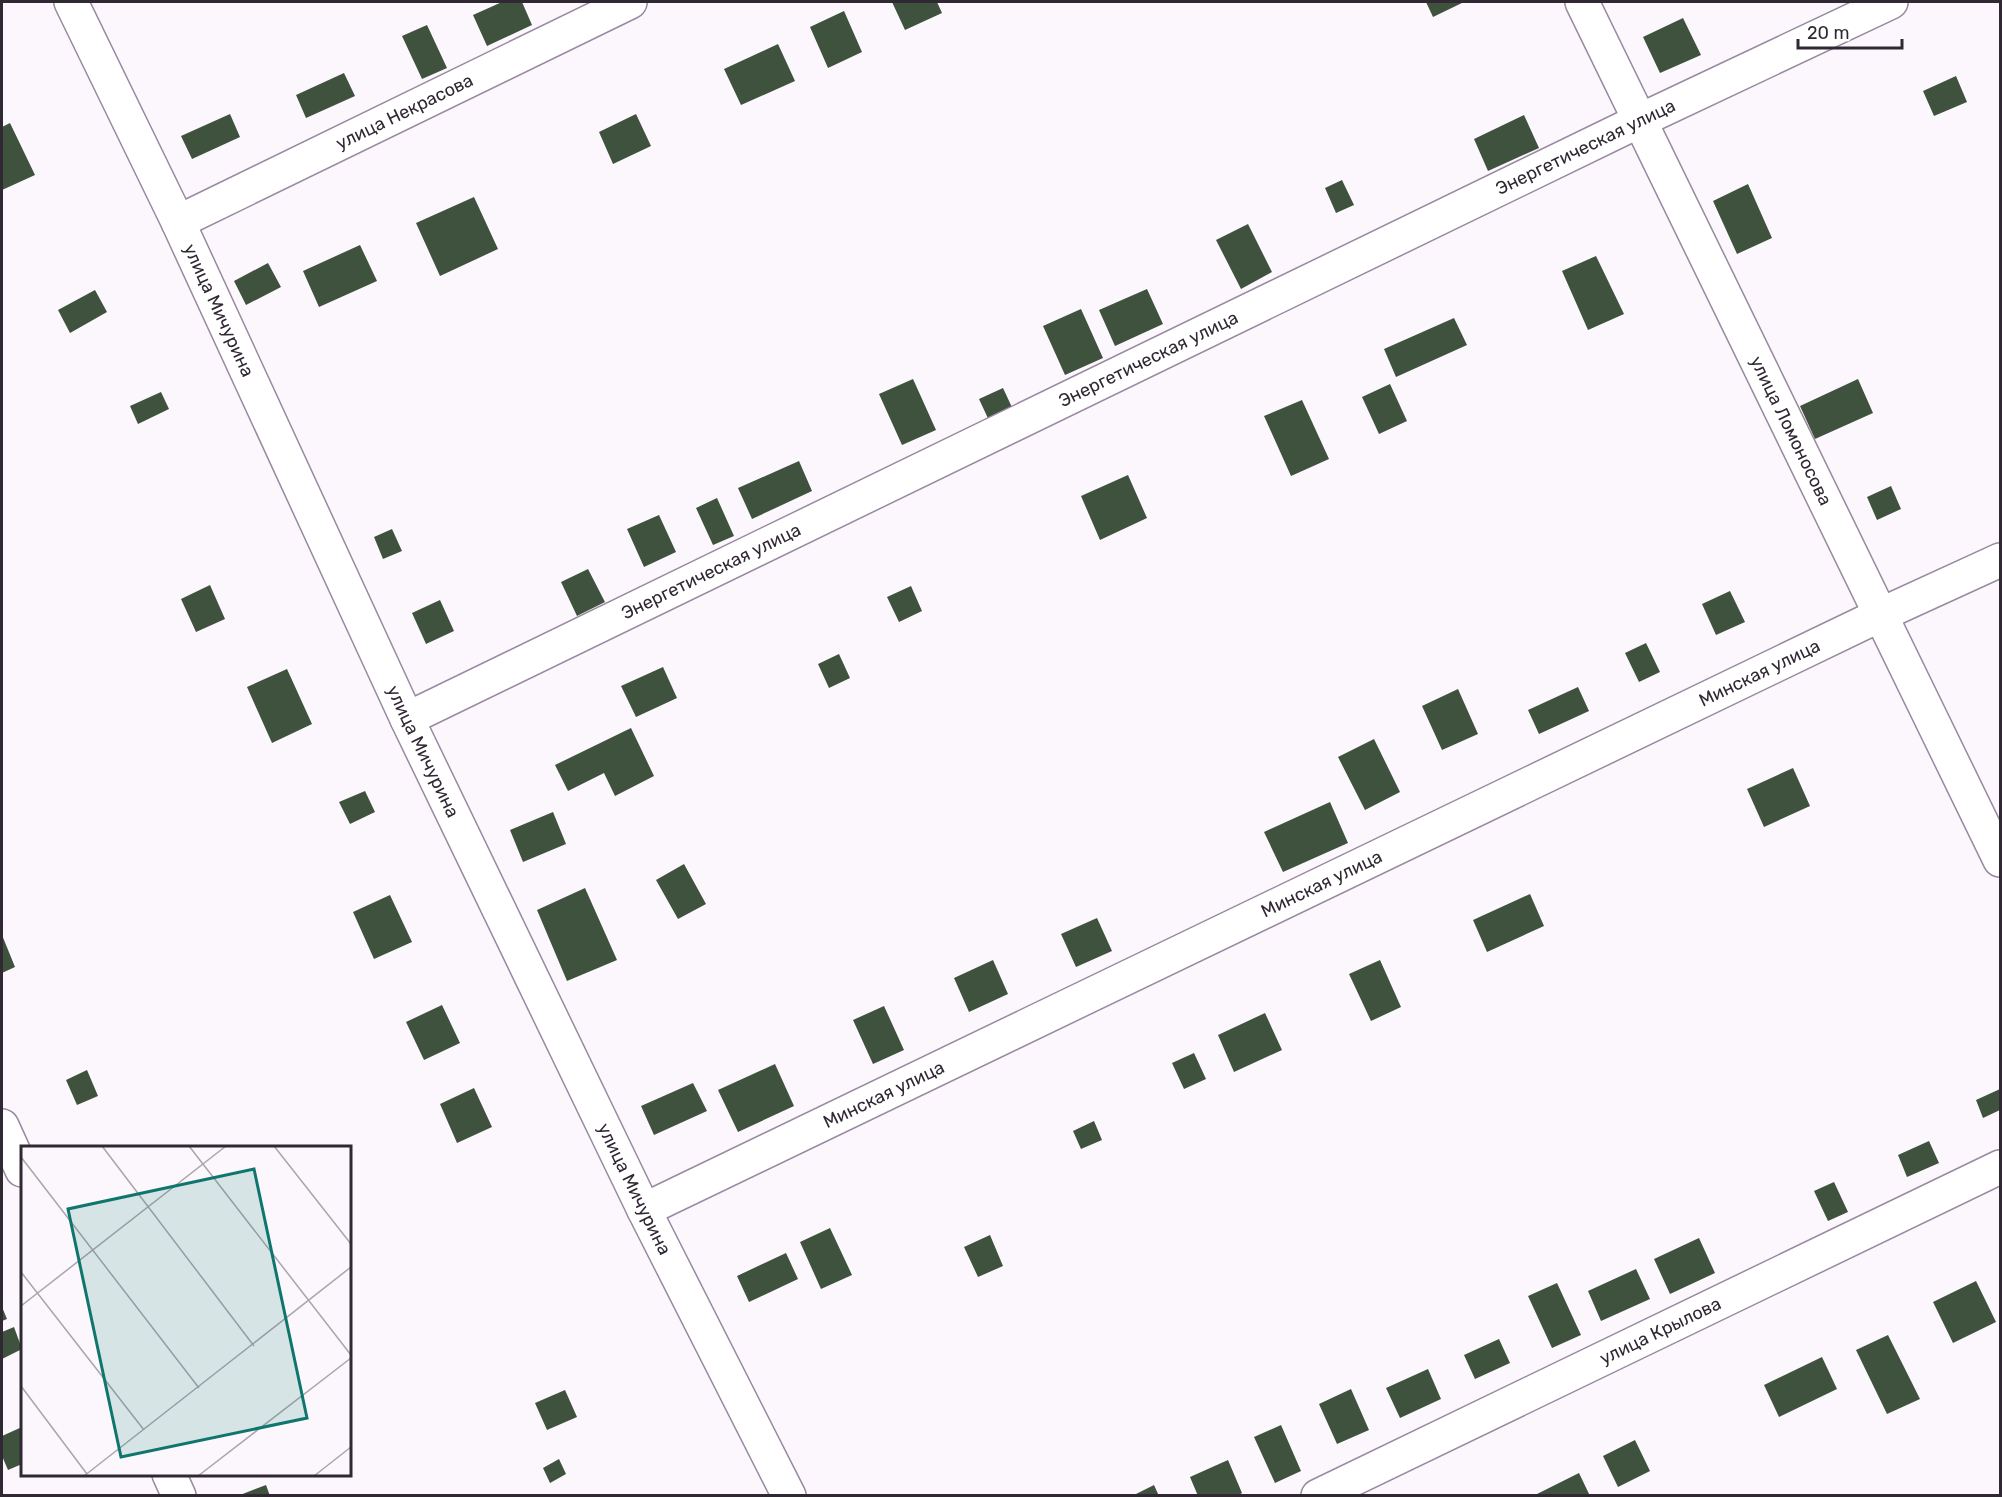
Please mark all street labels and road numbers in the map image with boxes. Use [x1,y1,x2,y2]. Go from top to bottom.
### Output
street label: улица Некрасова [332,69,477,154]
street label: Энергетическая улица [1492,94,1679,200]
street label: улица Мичурина [179,240,259,380]
street label: Энергетическая улица [1055,306,1242,412]
street label: улица Ломоносова [1745,352,1837,509]
street label: Энергетическая улица [618,519,804,624]
street label: Минская улица [1695,635,1824,712]
street label: улица Мичурина [382,682,464,821]
street label: Минская улица [1257,845,1386,922]
street label: Минская улица [820,1056,948,1133]
street label: улица Мичурина [593,1120,676,1259]
street label: улица Крылова [1596,1292,1725,1369]

